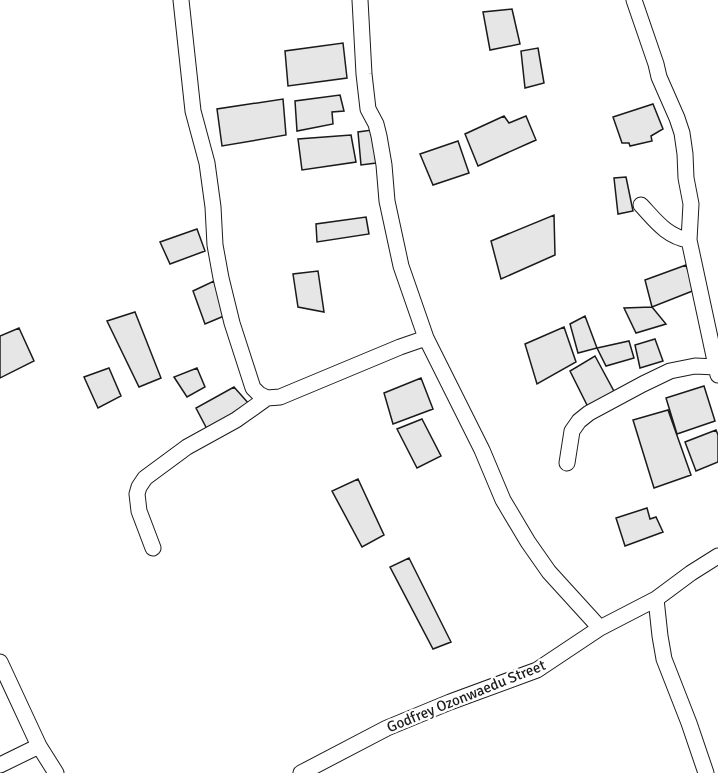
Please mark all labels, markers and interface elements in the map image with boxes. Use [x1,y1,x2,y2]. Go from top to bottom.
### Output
street label: Godfrey Ozonwaedu Street [384,656,548,736]

